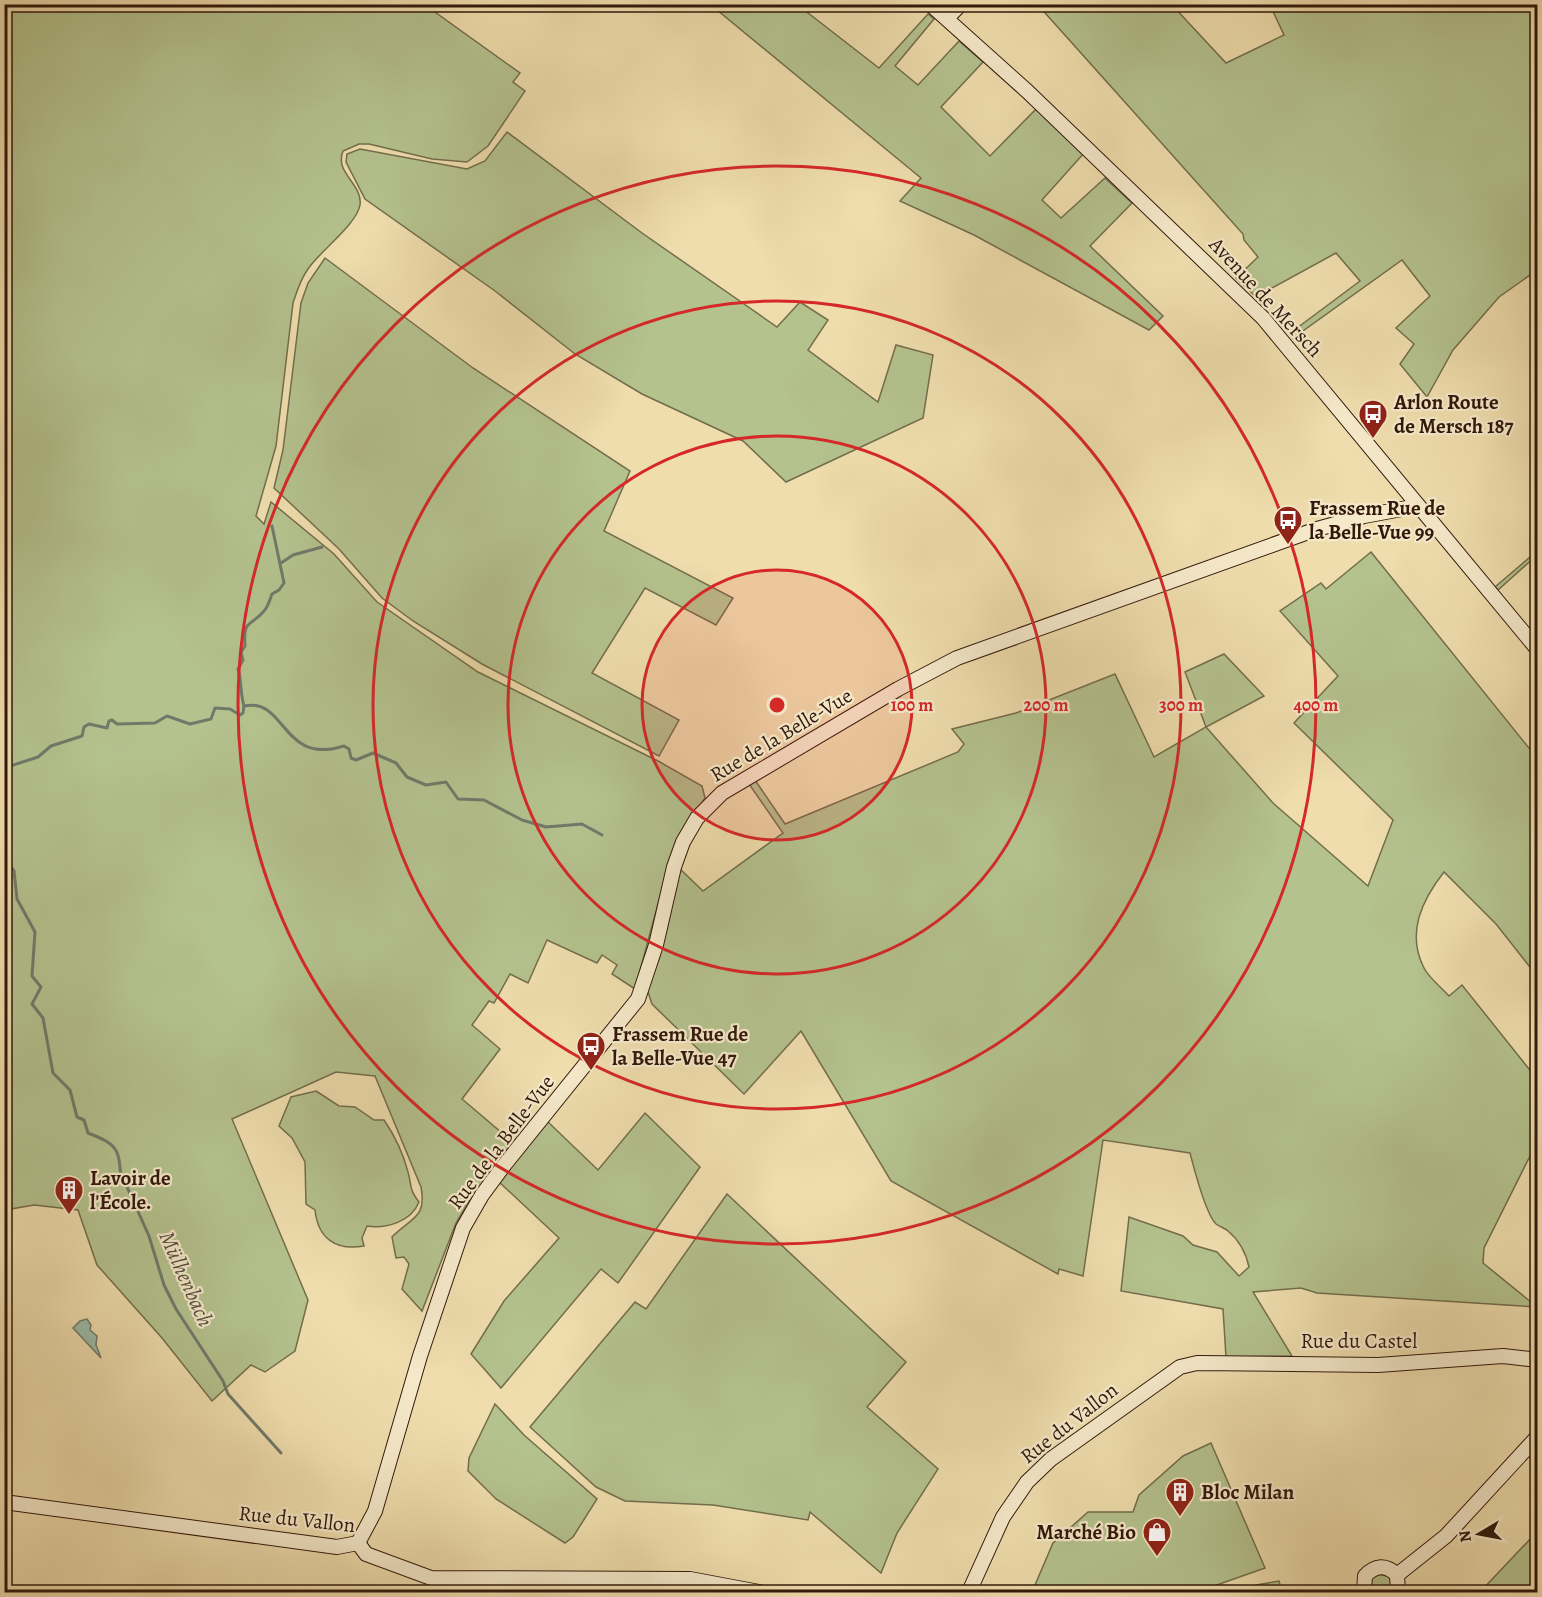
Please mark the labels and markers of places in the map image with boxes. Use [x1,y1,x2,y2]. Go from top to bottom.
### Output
place label: Arlon Route de Mersch 187 [1393,388,1513,440]
bus stop icon: Arlon Route de Mersch 187 [1357,398,1389,440]
place label: Frassem Rue de la Belle-Vue 99 [1309,494,1446,546]
bus stop icon: Frassem Rue de la Belle-Vue 99 [1272,504,1304,546]
centre of rings [767,695,787,715]
place label: Frassem Rue de la Belle-Vue 47 [612,1020,749,1072]
bus stop icon: Frassem Rue de la Belle-Vue 47 [575,1030,607,1072]
place label: Lavoir de l'École. [90,1164,171,1216]
building icon: Lavoir de l'École. [53,1174,85,1216]
building icon: Bloc Milan [1164,1476,1196,1518]
place label: Bloc Milan [1201,1478,1295,1506]
shop icon: Marché Bio [1141,1516,1173,1558]
place label: Marché Bio [1036,1518,1136,1546]

